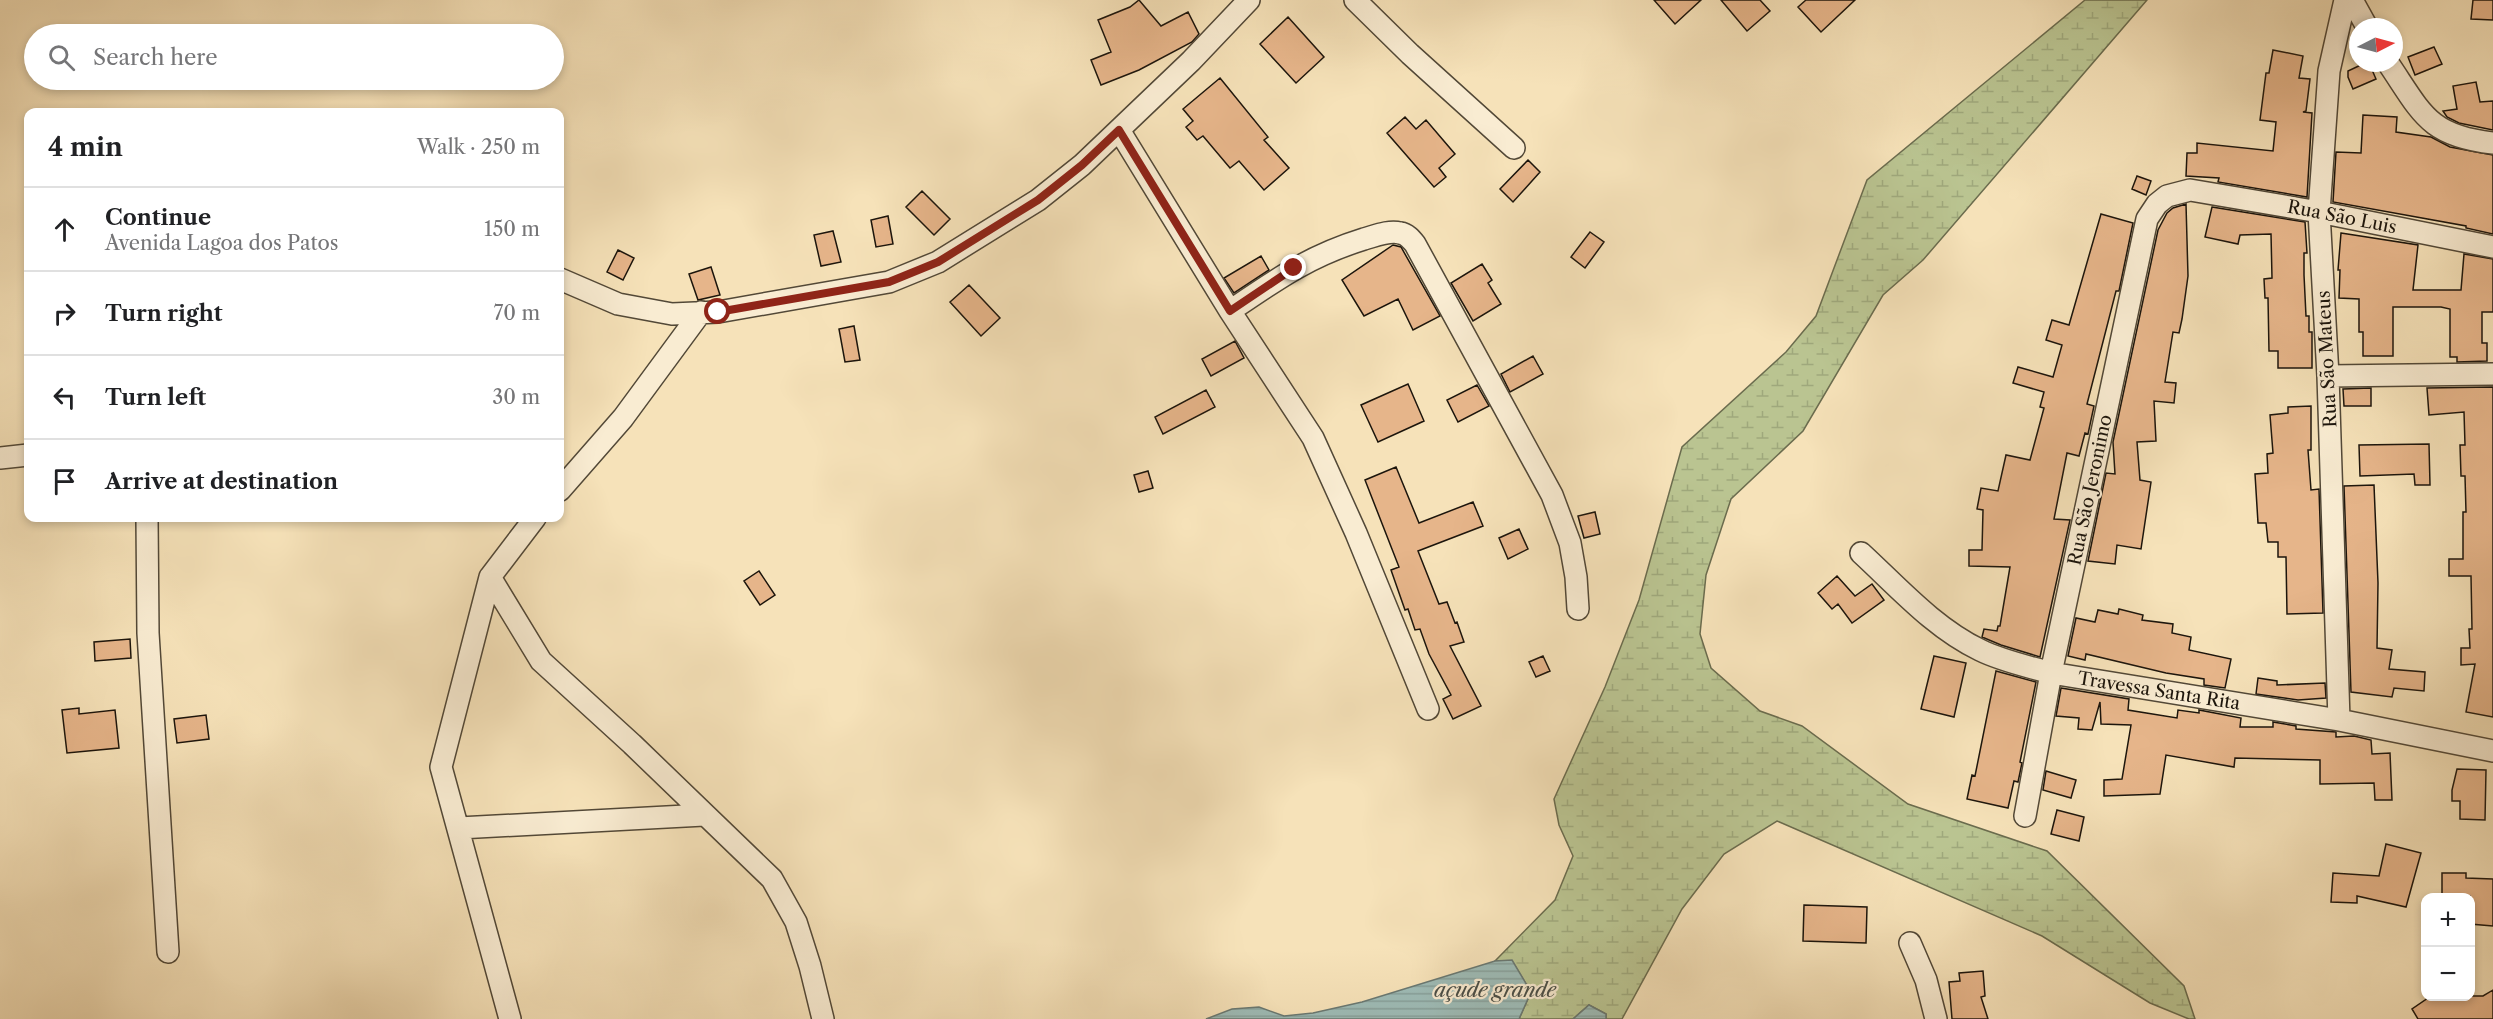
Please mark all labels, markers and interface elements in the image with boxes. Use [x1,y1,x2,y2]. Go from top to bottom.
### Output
north arrow [2349,18,2403,72]
search box [24,24,564,90]
icon: search [45,41,78,74]
text: Search here [93,44,218,71]
text: 4 min [48,131,123,163]
text: Walk · 250 m [417,135,540,159]
street label: Rua São Luis [2286,196,2398,238]
text: Continue [105,204,211,231]
icon: ahead [48,213,81,246]
text: 150 m [484,217,540,241]
text: Avenida Lagoa dos Patos [105,231,338,255]
route end [1280,254,1306,280]
street label: Rua São Mateus [2312,290,2342,428]
icon: right [48,297,81,330]
route start [704,298,730,324]
text: Turn right [105,300,223,327]
text: 70 m [494,301,540,325]
icon: left [48,381,81,414]
text: Turn left [105,384,206,411]
text: 30 m [492,385,540,409]
street label: Rua São Jeronimo [2063,413,2117,567]
icon: arrive [48,465,81,498]
text: Arrive at destination [105,468,338,495]
street label: Travessa Santa Rita [2076,667,2242,715]
map controls [2421,893,2475,1001]
button: + [2421,893,2475,947]
button: − [2421,947,2475,1001]
water label: açude grande [1434,978,1557,1002]

